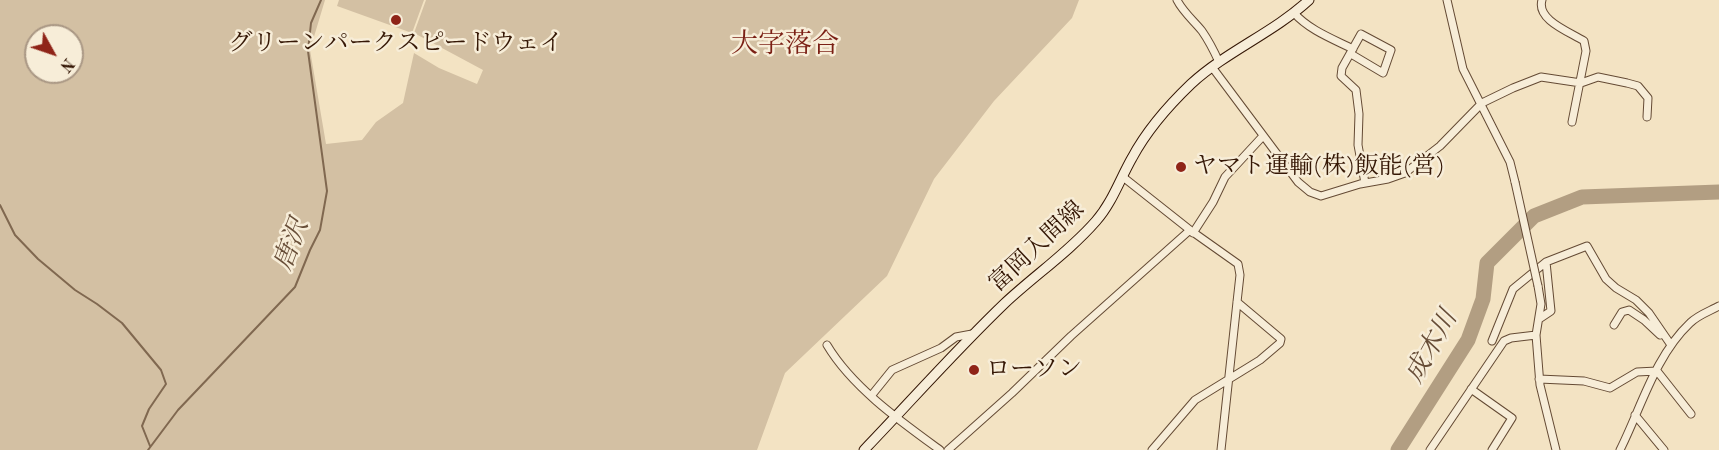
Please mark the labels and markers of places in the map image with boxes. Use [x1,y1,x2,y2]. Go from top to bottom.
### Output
marker: グリーンパークスピードウェイ [389,13,403,27]
place label: グリーンパークスピードウェイ [228,30,564,58]
place label: ヤマト運輸(株)飯能(営) [1193,153,1445,181]
marker: ヤマト運輸(株)飯能(営) [1174,160,1188,174]
place label: ローソン [986,356,1082,384]
marker: ローソン [967,363,981,377]

